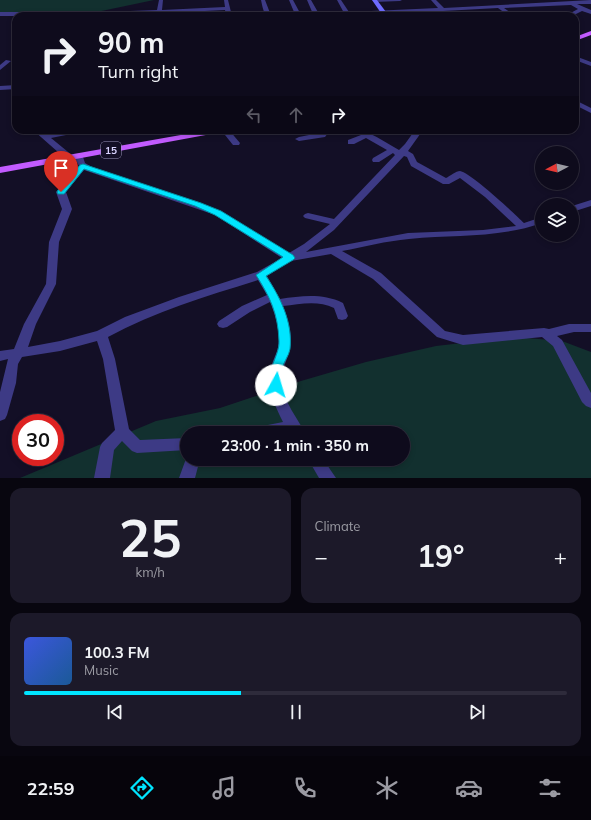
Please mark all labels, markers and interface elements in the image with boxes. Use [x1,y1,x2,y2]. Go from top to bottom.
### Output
text: 90 m [98,25,164,60]
icon: right [32,28,84,80]
text: Turn right [98,60,178,83]
icon: left [243,104,265,126]
icon: ahead [285,104,307,126]
icon: right [327,104,349,126]
road number: 15 [101,142,121,158]
north arrow [535,146,579,190]
map controls [535,146,579,242]
pin [44,151,78,192]
icon: arrive [50,157,72,179]
button: layers [535,198,579,242]
position arrow [255,364,297,406]
speed limit sign: 30 [12,414,64,466]
text: 23:00 · 1 min · 350 m [221,436,369,455]
text: 25 [119,505,181,570]
text: Climate [315,518,360,534]
text: 19° [417,537,464,575]
text: − [315,543,328,571]
text: + [554,543,567,571]
text: km/h [136,564,165,580]
text: 100.3 FM [84,643,149,662]
text: Music [84,662,119,678]
icon: previous [104,701,126,723]
icon: pause [285,701,307,723]
icon: next [466,701,488,723]
icon: directions [128,774,156,802]
icon: music [210,774,238,802]
icon: phone [291,774,319,802]
icon: climate [373,774,401,802]
icon: car [455,774,483,802]
icon: filters [536,774,564,802]
text: 22:59 [27,777,74,800]

